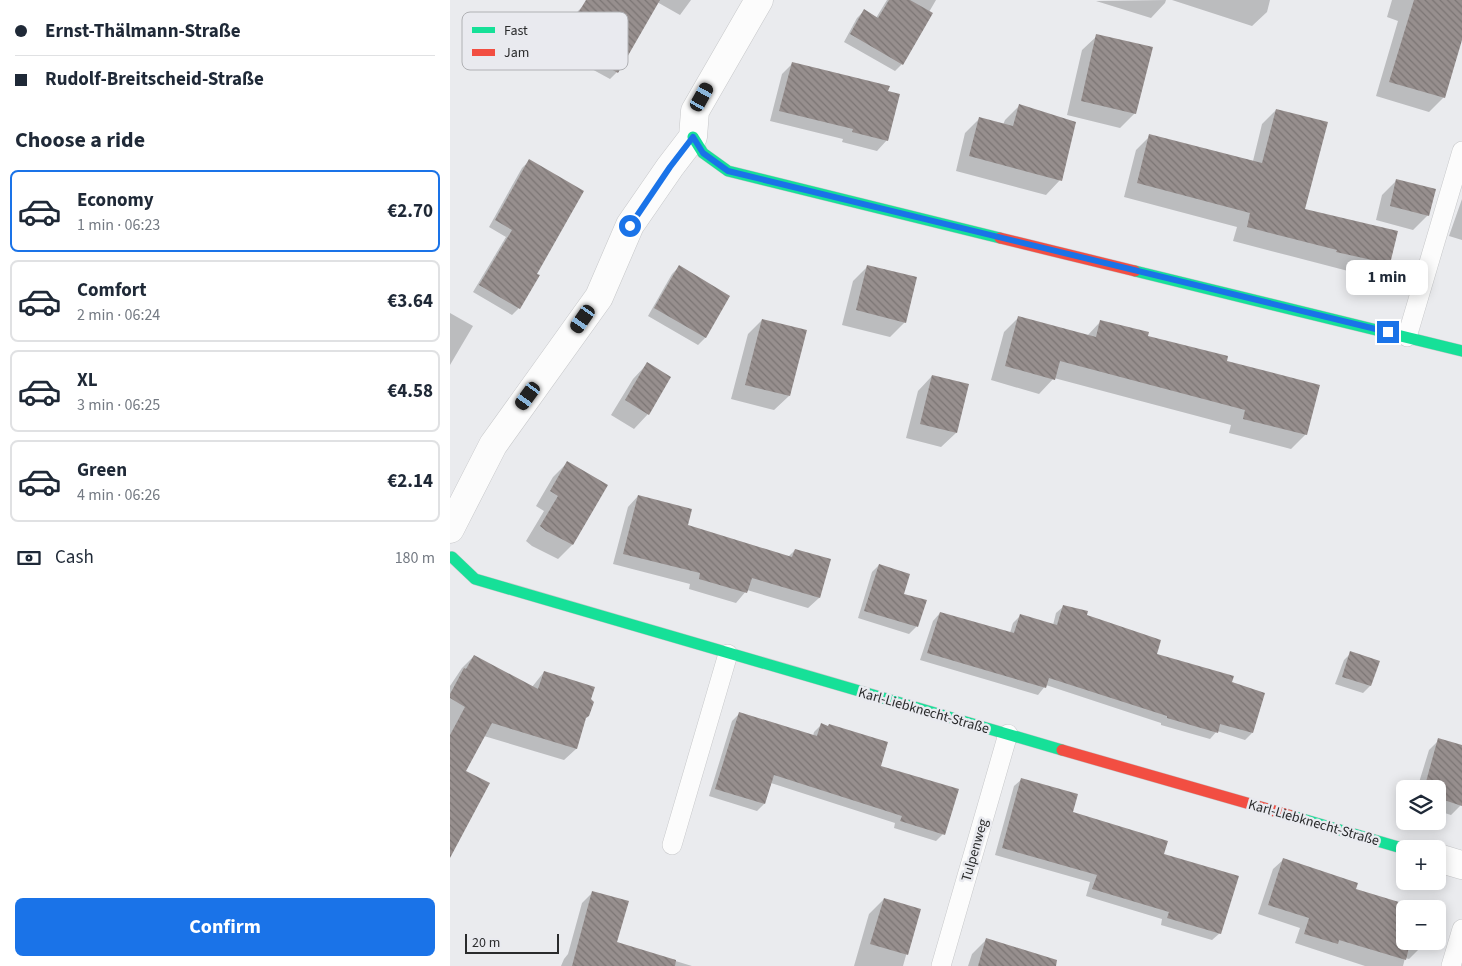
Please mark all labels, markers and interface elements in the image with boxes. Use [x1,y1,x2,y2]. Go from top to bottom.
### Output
legend [462,12,628,70]
text: Ernst-Thälmann-Straße [45,18,241,45]
text: Fast [504,21,528,41]
text: Jam [504,43,529,63]
text: Rudolf-Breitscheid-Straße [45,66,264,93]
car [688,80,715,114]
text: Choose a ride [15,124,145,156]
text: Economy [77,187,154,214]
icon: car [17,189,62,234]
text: €2.70 [387,198,433,225]
text: 1 min · 06:23 [77,214,160,236]
route start [619,215,641,237]
callout: 1 min [1347,260,1429,294]
text: 1 min [1368,266,1406,288]
text: Comfort [77,277,147,304]
icon: car [17,279,62,324]
text: €3.64 [387,288,433,315]
car [568,302,597,336]
text: 2 min · 06:24 [77,304,160,326]
route end [1377,321,1399,343]
text: XL [77,367,98,394]
icon: car [17,369,62,414]
text: €4.58 [387,378,433,405]
car [513,379,542,413]
text: 3 min · 06:25 [77,394,160,416]
text: Green [77,457,127,484]
icon: car [17,459,62,504]
text: €2.14 [387,468,433,495]
text: 4 min · 06:26 [77,484,160,506]
icon: cash [15,544,43,572]
text: Cash [55,544,94,571]
text: 180 m [395,547,435,569]
street label: Karl-Liebknecht-Straße [856,683,992,739]
map controls [1396,780,1446,950]
button: layers [1396,780,1446,830]
street label: Karl-Liebknecht-Straße [1246,795,1382,851]
street label: Tulpenweg [956,817,993,884]
button: + [1396,840,1446,890]
button: Confirm [15,898,435,956]
button: − [1396,900,1446,950]
scale bar [465,931,559,954]
text: 20 m [472,933,500,953]

